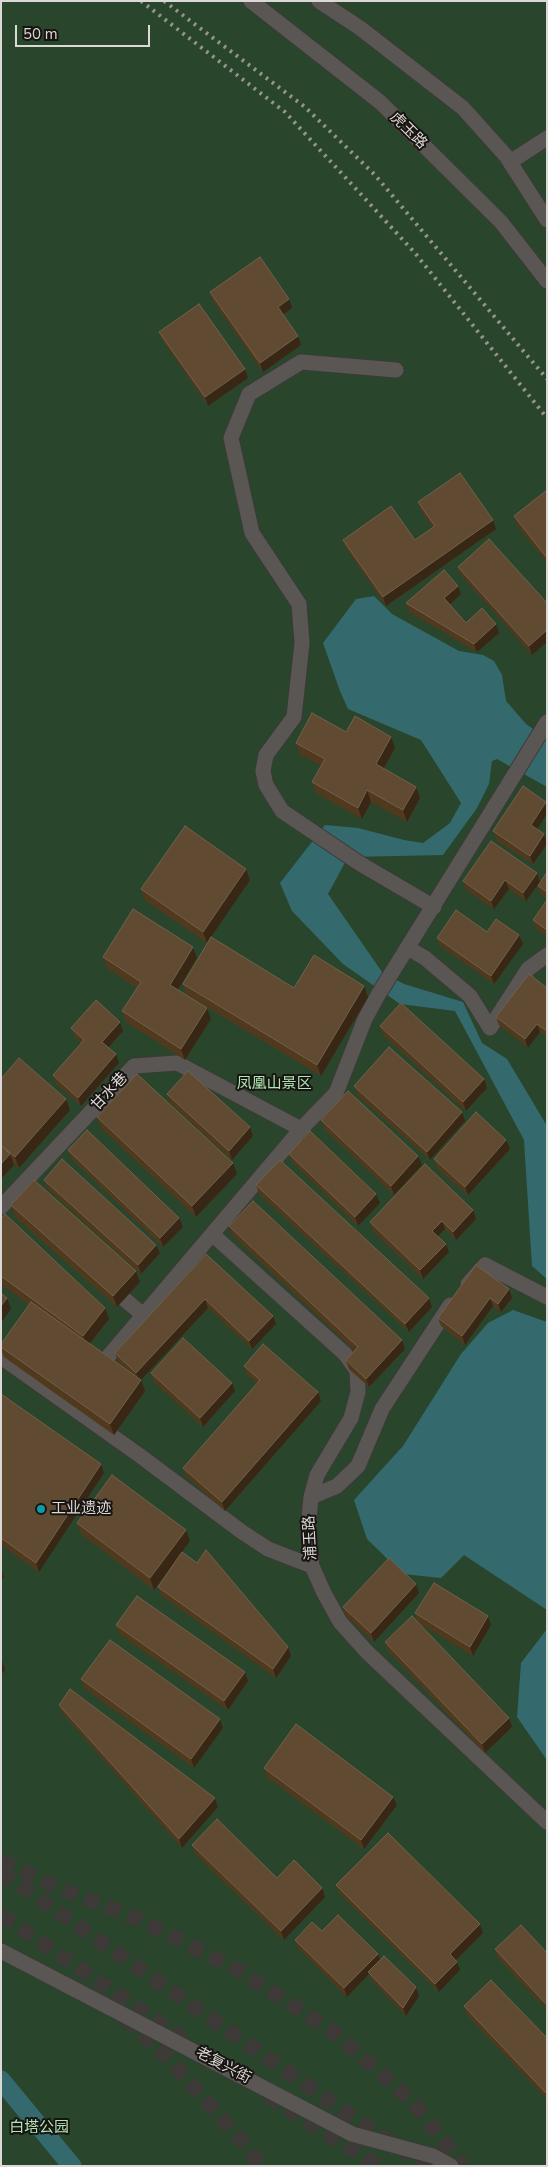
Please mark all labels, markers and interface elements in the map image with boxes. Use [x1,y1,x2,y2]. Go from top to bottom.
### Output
scale bar [18,15,152,47]
text: 50 m [23,24,58,44]
street label: 虎玉路 [386,109,430,153]
street label: 甘水巷 [88,1069,132,1115]
park label: 凤凰山景区 [237,1075,311,1093]
place label: 工业遗迹 [51,1500,111,1518]
marker: 工业遗迹 [35,1503,47,1515]
street label: 浦玉路 [301,1515,321,1561]
street label: 老复兴街 [192,2044,254,2088]
park label: 白塔公园 [9,2119,69,2137]

